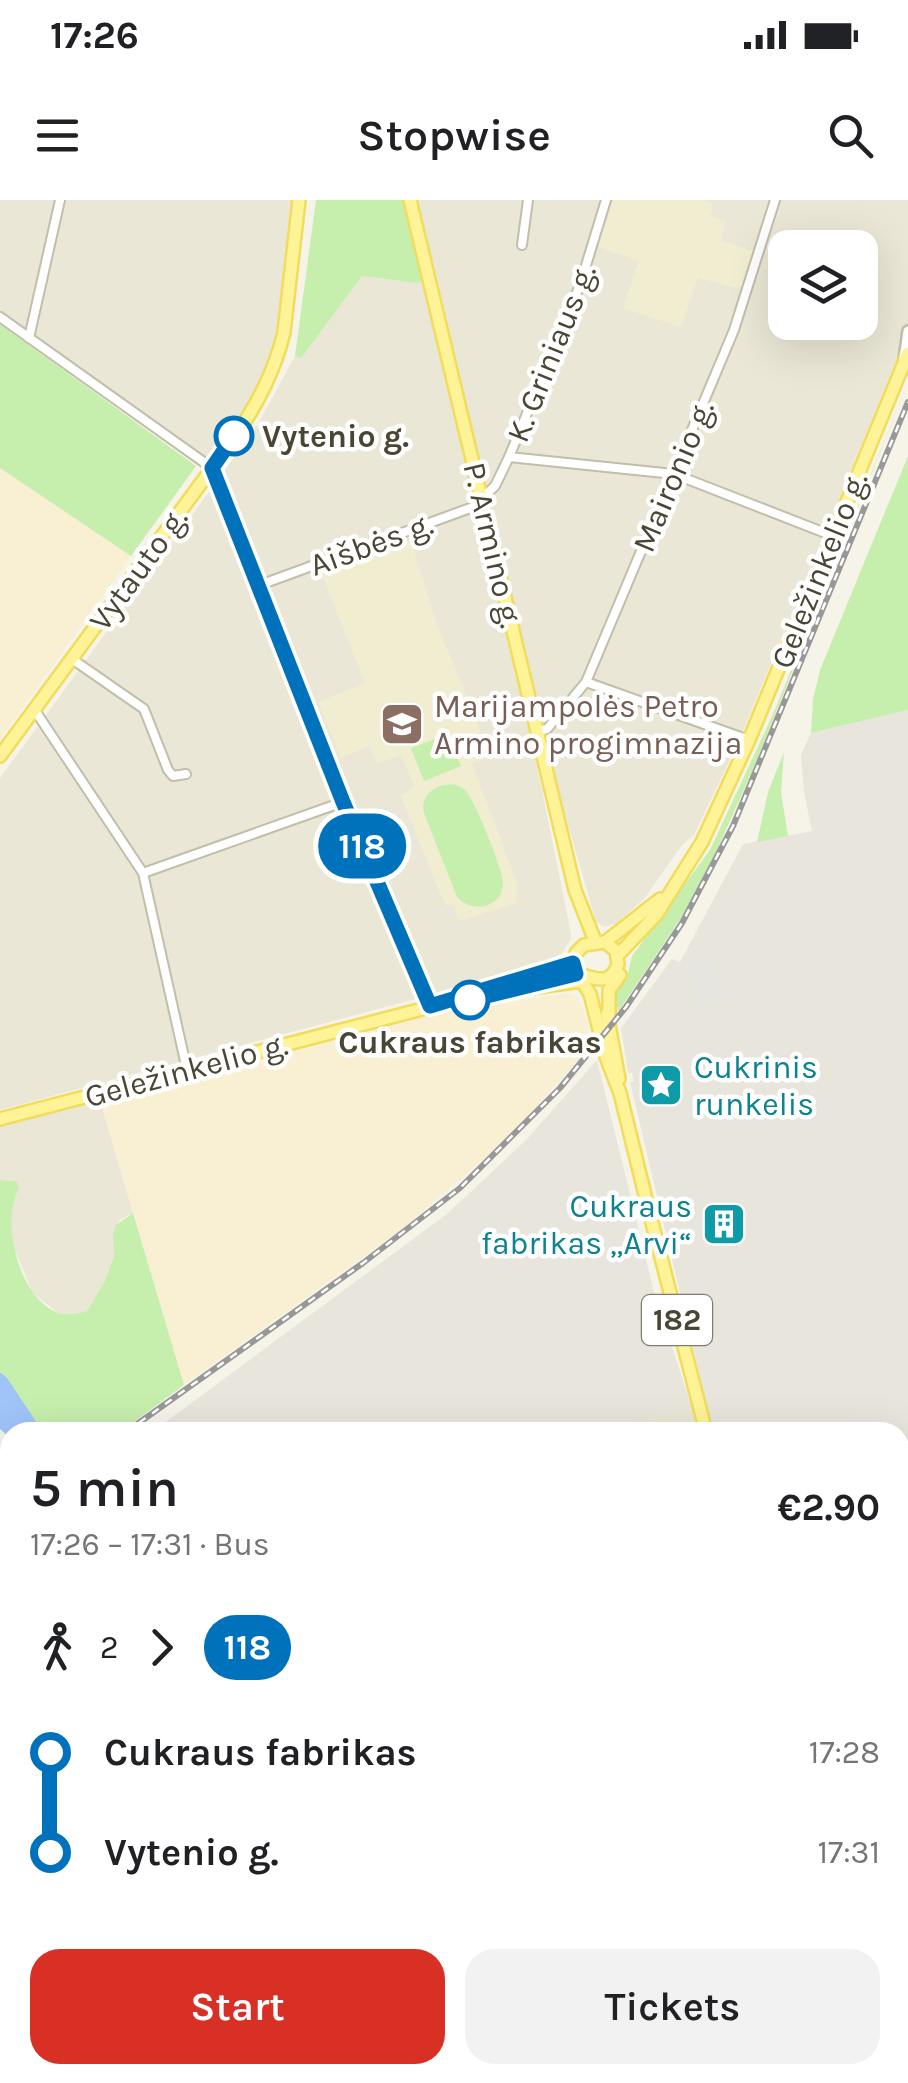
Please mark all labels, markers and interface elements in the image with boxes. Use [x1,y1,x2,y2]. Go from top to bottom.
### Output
text: 17:26 [50,13,139,58]
icon: menu [30,108,85,163]
icon: search [823,108,878,163]
text: Stopwise [357,109,551,161]
map controls [768,230,878,340]
button: layers [768,230,878,340]
street label: K. Griniaus g. [499,259,604,448]
street label: Maironio g. [625,395,722,558]
marker: Vytenio g. [215,417,253,455]
place label: Vytenio g. [262,418,409,455]
street label: P. Armino g. [456,459,530,631]
street label: Geležinkelio g. [763,467,876,674]
street label: Vytauto g. [81,501,195,638]
street label: Aišbės g. [305,505,438,584]
place label: Marijampolės Petro Armino progimnazija [434,688,742,762]
school or university icon: Marijampolės Petro Armino progimnazija [379,701,425,747]
line badge: 118 [304,814,420,878]
text: 118 [338,826,386,867]
marker: Cukraus fabrikas [451,981,489,1019]
place label: Cukraus fabrikas [338,1024,602,1061]
street label: Geležinkelio g. [81,1026,292,1115]
place label: Cukrinis runkelis [694,1049,818,1123]
place icon: Cukrinis runkelis [638,1062,684,1108]
place label: Cukraus fabrikas „Arvi“ [481,1188,692,1262]
building icon: Cukraus fabrikas „Arvi“ [701,1201,747,1247]
road number: 182 [642,1295,712,1345]
text: 5 min [30,1456,179,1520]
text: €2.90 [778,1485,880,1530]
text: 17:26 – 17:31 · Bus [30,1526,270,1563]
icon: walk [30,1620,85,1675]
icon: forward [134,1620,189,1675]
text: 118 [224,1627,271,1668]
text: 2 [100,1629,119,1666]
text: Cukraus fabrikas [104,1730,417,1775]
text: 17:28 [809,1734,880,1771]
text: Vytenio g. [104,1830,279,1875]
text: 17:31 [818,1834,880,1871]
button: Start [30,1949,445,2064]
button: Tickets [465,1949,880,2064]

